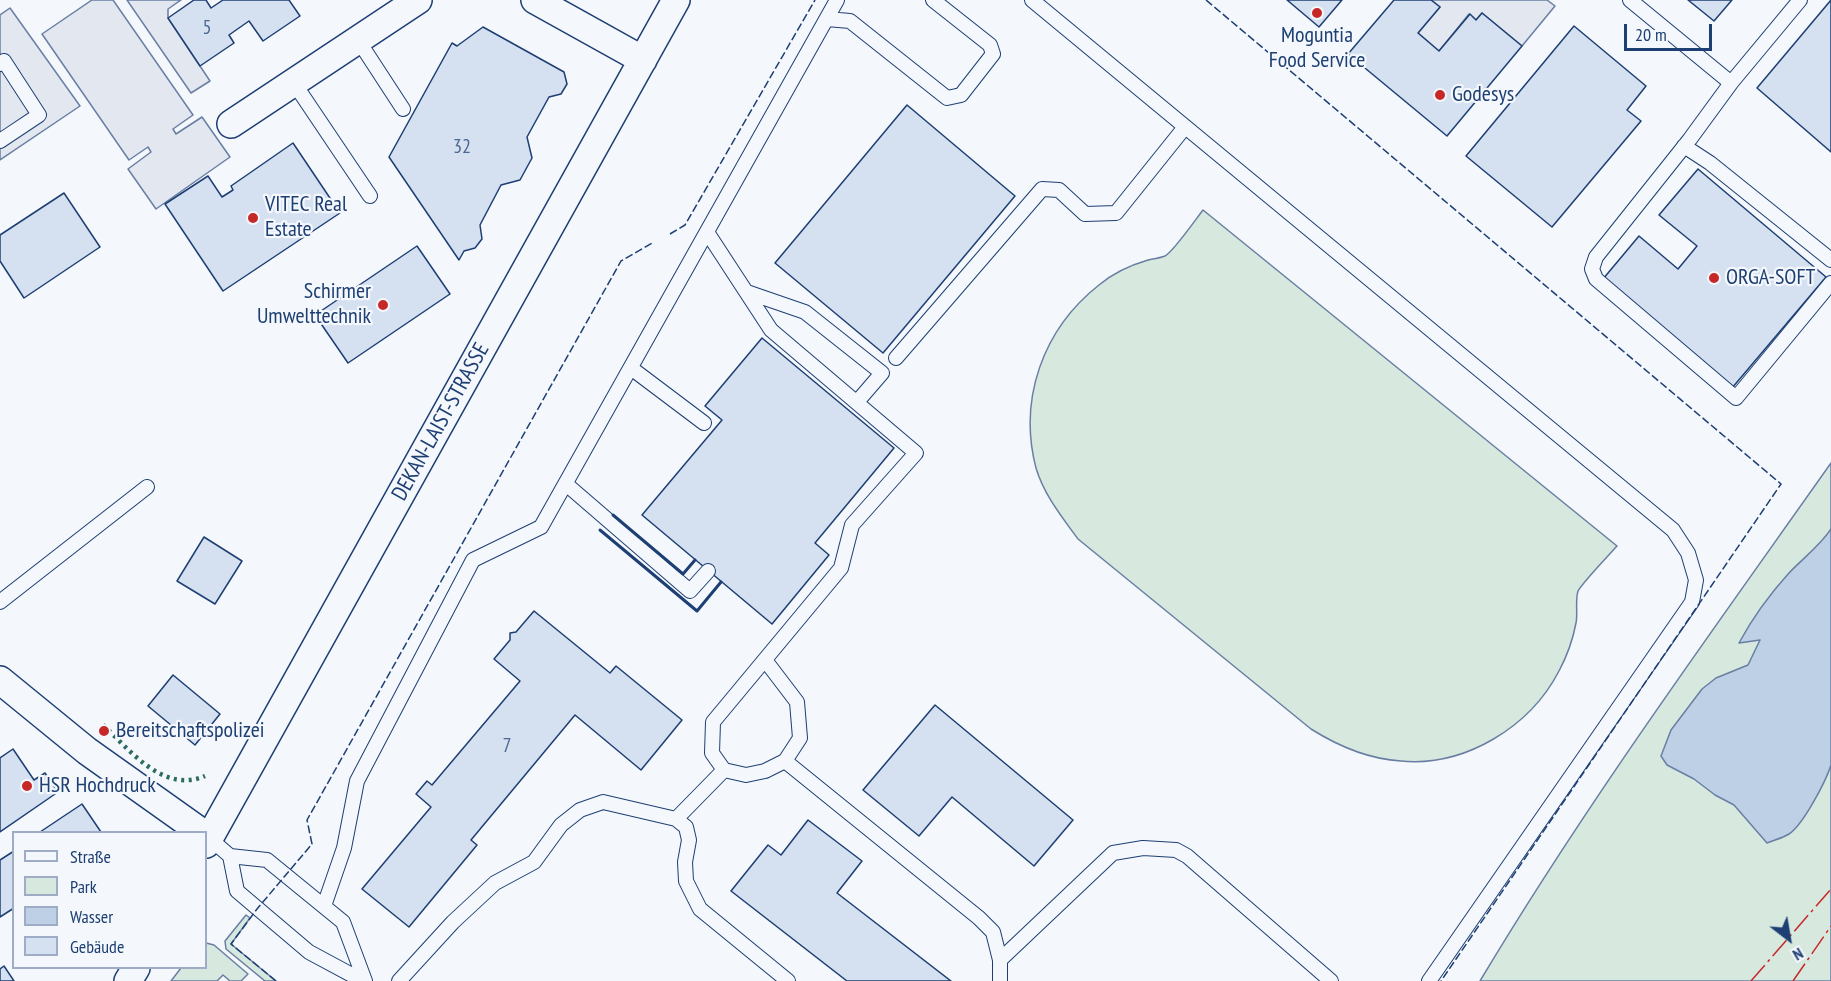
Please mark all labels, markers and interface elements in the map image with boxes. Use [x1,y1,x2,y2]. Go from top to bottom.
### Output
marker: Moguntia Food Service [1310,6,1324,20]
scale bar [1627,12,1716,50]
house number: 5 [203,16,211,40]
place label: Moguntia Food Service [1269,23,1365,74]
text: 20 m [1635,23,1667,46]
place label: Godesys [1452,82,1514,108]
marker: Godesys [1433,88,1447,102]
house number: 32 [453,135,471,159]
place label: VITEC Real Estate [265,192,347,243]
marker: VITEC Real Estate [246,211,260,225]
place label: ORGA-SOFT [1726,265,1815,291]
marker: ORGA-SOFT [1707,271,1721,285]
place label: Schirmer Umwelttechnik [257,279,371,330]
marker: Schirmer Umwelttechnik [376,298,390,312]
street label: DEKAN-LAIST-STRASSE [387,339,495,505]
place label: Bereitschaftspolizei [116,718,264,744]
marker: Bereitschaftspolizei [97,724,111,738]
house number: 7 [503,734,511,758]
place label: HSR Hochdruck [39,773,156,799]
marker: HSR Hochdruck [20,779,34,793]
legend [12,831,207,969]
text: Straße [70,845,111,868]
text: Park [70,875,97,898]
text: Wasser [70,905,113,928]
north arrow [1759,909,1819,969]
text: Gebäude [70,935,124,958]
text: N [1789,944,1807,965]

